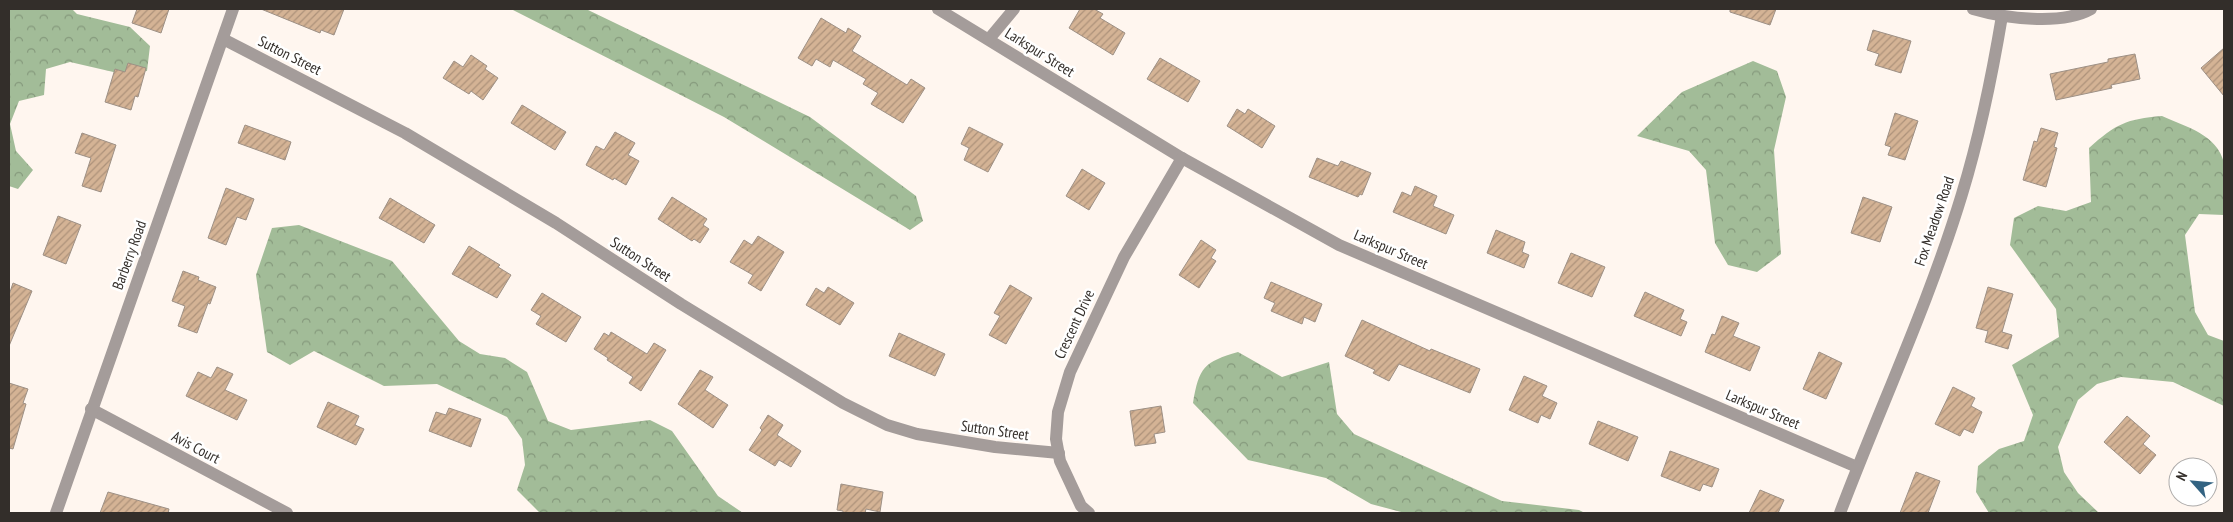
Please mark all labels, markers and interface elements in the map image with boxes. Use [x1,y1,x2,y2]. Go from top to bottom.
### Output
street label: Larkspur Street [1002,23,1078,81]
street label: Sutton Street [255,31,325,79]
street label: Fox Meadow Road [1910,174,1958,268]
street label: Barberry Road [108,218,150,292]
street label: Larkspur Street [1351,225,1431,273]
street label: Sutton Street [607,232,675,286]
street label: Crescent Drive [1050,286,1098,362]
street label: Larkspur Street [1723,385,1803,433]
street label: Sutton Street [960,416,1030,444]
street label: Avis Court [169,426,223,468]
north arrow [2168,457,2218,507]
text: N [2172,469,2191,484]

